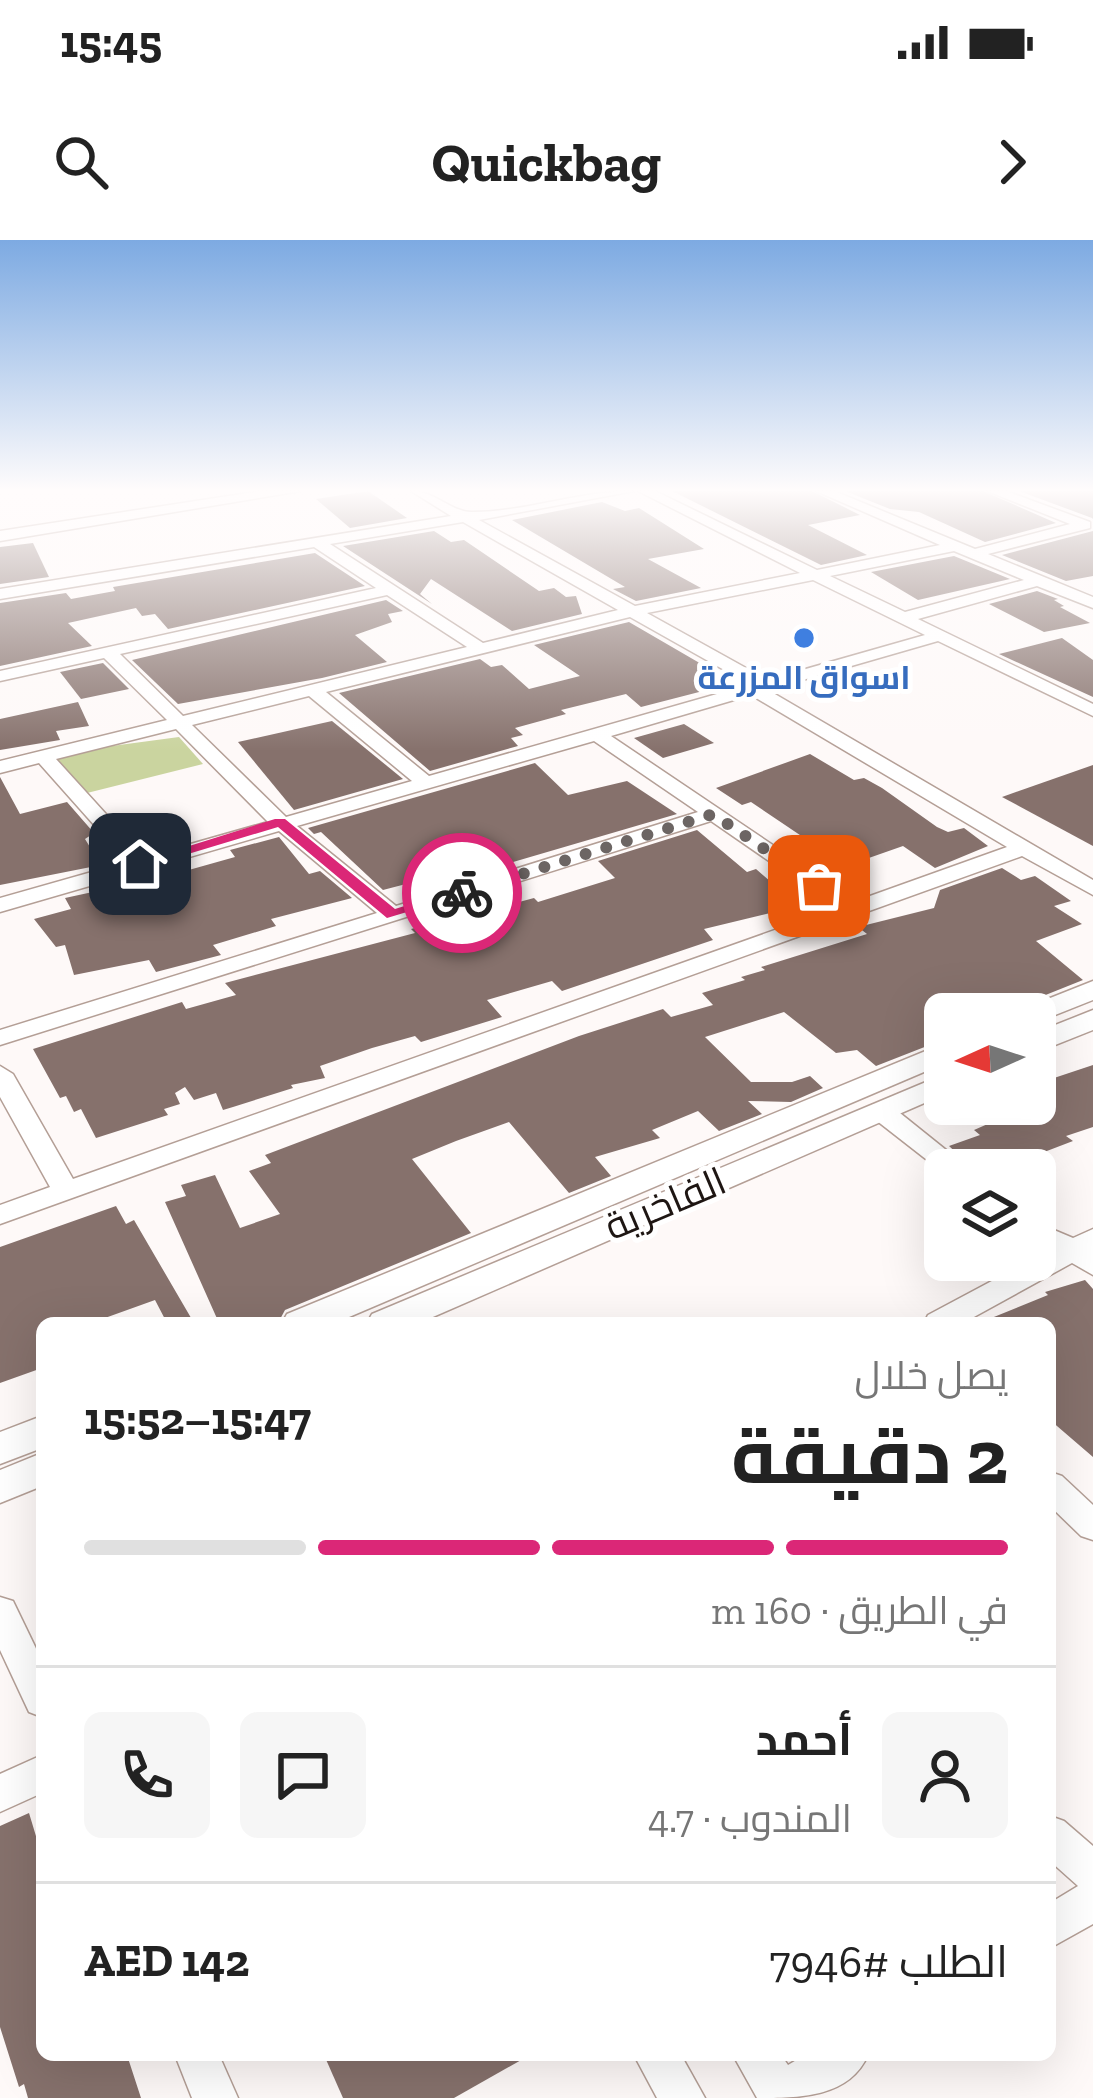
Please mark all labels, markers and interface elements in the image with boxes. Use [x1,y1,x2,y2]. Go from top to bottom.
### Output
text: 15:45 [60,15,162,69]
icon: search [48,129,114,195]
icon: forward [979,129,1045,195]
text: Quickbag [432,130,661,195]
marker: اسواق المزرعة [791,625,817,651]
place label: اسواق المزرعة [697,658,911,698]
pin [89,813,191,915]
icon: home [107,831,173,897]
courier [402,833,522,953]
pin [768,835,870,937]
icon: bag [786,853,852,919]
icon: bike [429,860,495,926]
north arrow [924,993,1056,1125]
map controls [924,993,1056,1281]
button: layers [924,1149,1056,1281]
street label: الفاخرية [598,1157,733,1250]
text: يصل خلال [854,1352,1008,1399]
text: 15:47–15:52 [84,1392,311,1446]
text: 2 دقيقة [731,1409,1008,1503]
text: في الطريق · 160 m [711,1587,1008,1634]
button: phone [84,1712,210,1838]
button: chat [240,1712,366,1838]
button: person [882,1712,1008,1838]
text: أحمد [756,1713,852,1767]
text: المندوب · 4.7 [648,1795,852,1842]
text: AED 142 [84,1934,249,1988]
text: الطلب #7946 [769,1935,1008,1989]

